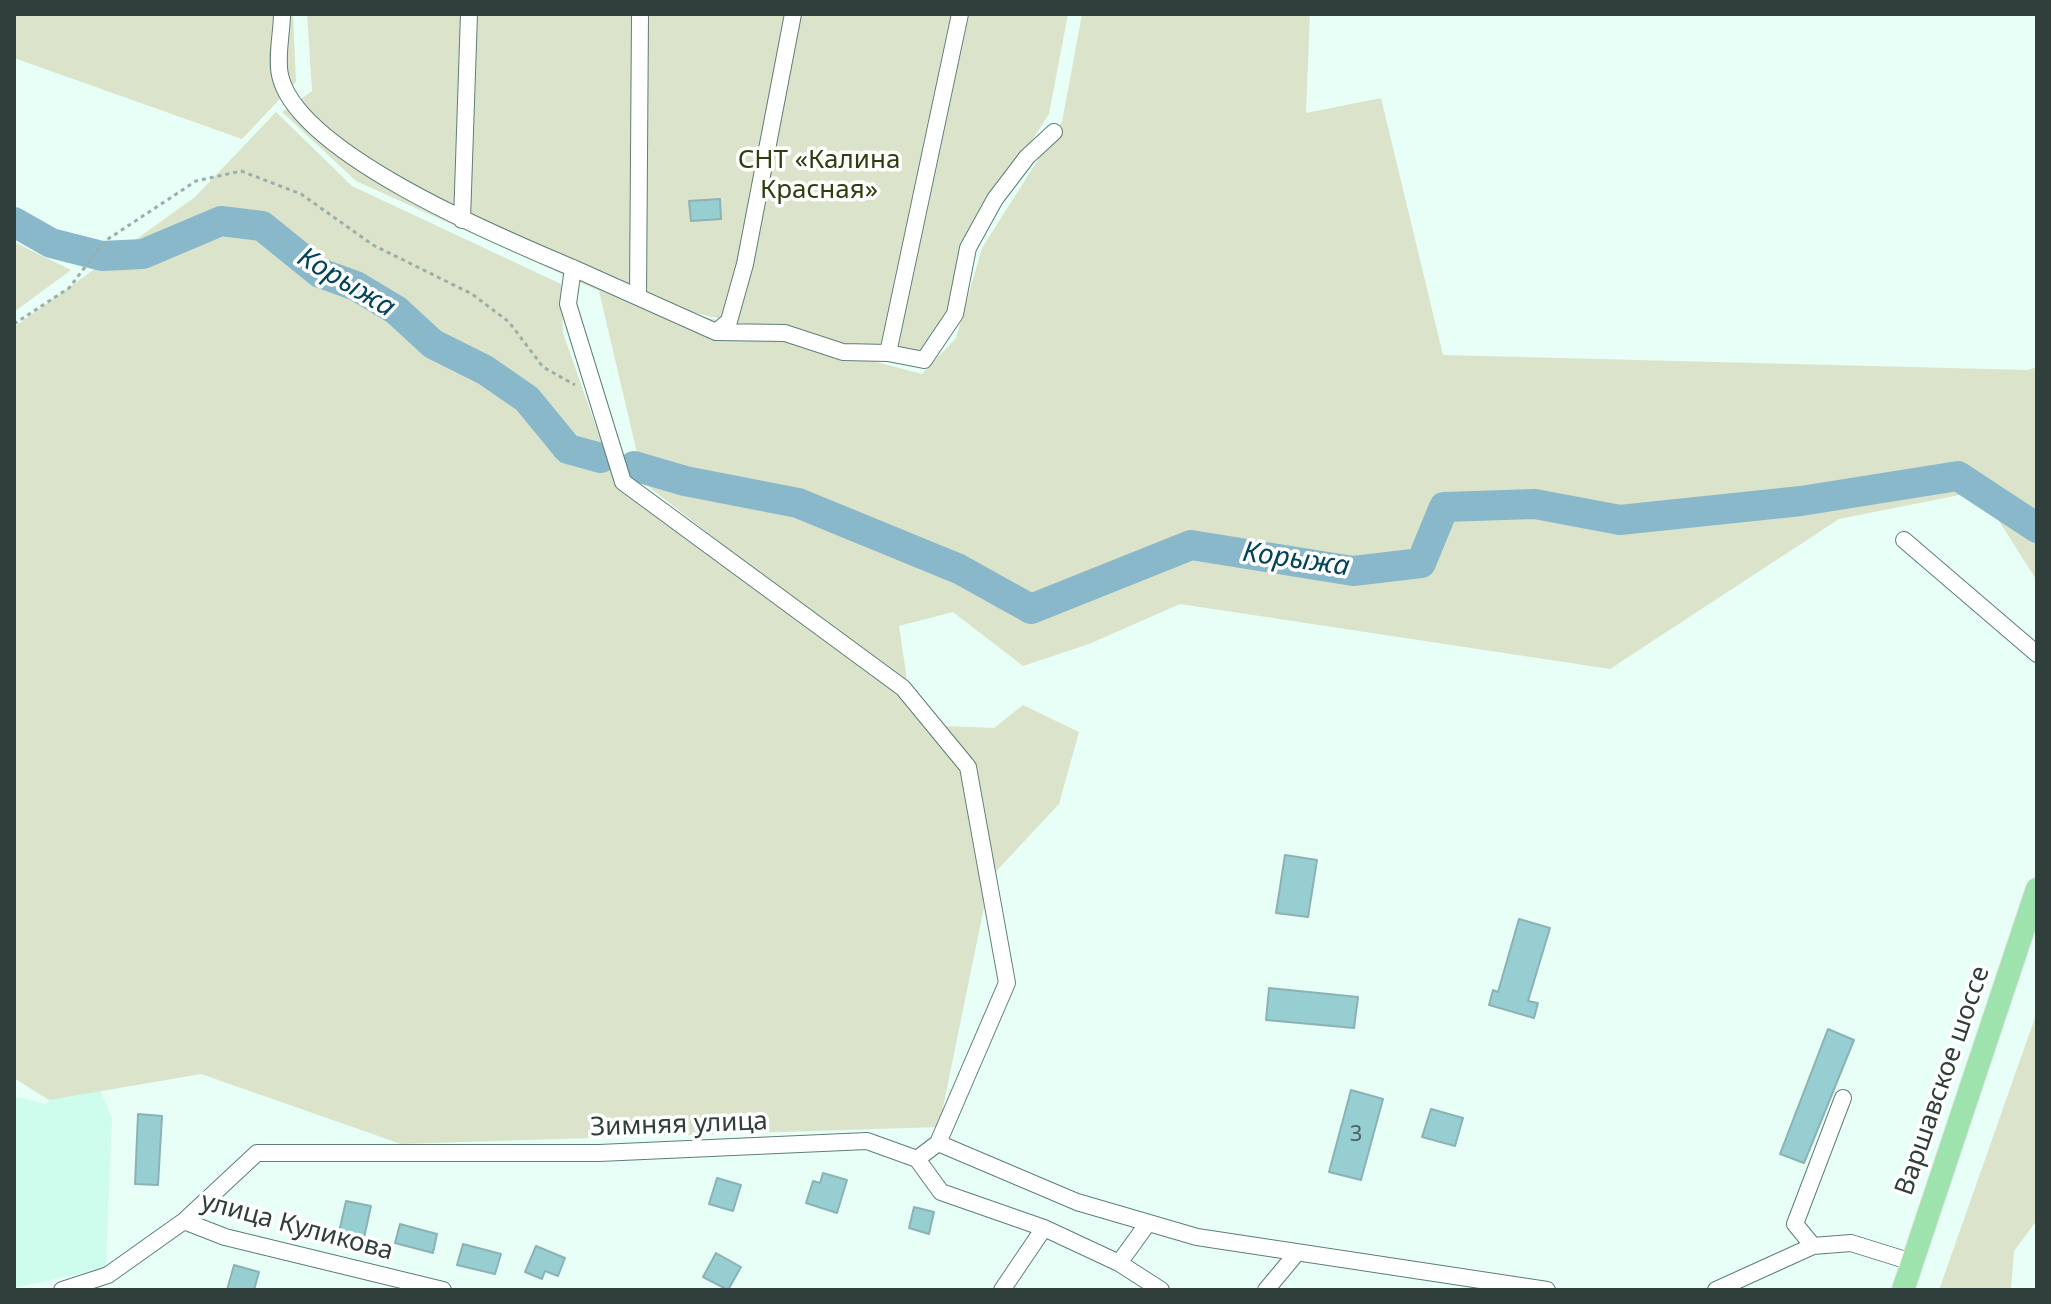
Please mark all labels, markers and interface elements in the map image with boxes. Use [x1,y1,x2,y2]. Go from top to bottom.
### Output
park label: СНТ «Калина Красная» [738,145,900,206]
water label: Корыжа [291,241,401,325]
water label: Корыжа [1240,536,1352,584]
street label: Варшавское шоссе [1889,962,1997,1200]
street label: Зимняя улица [590,1106,768,1144]
house number: 3 [1350,1122,1362,1148]
street label: улица Куликова [198,1186,396,1268]

